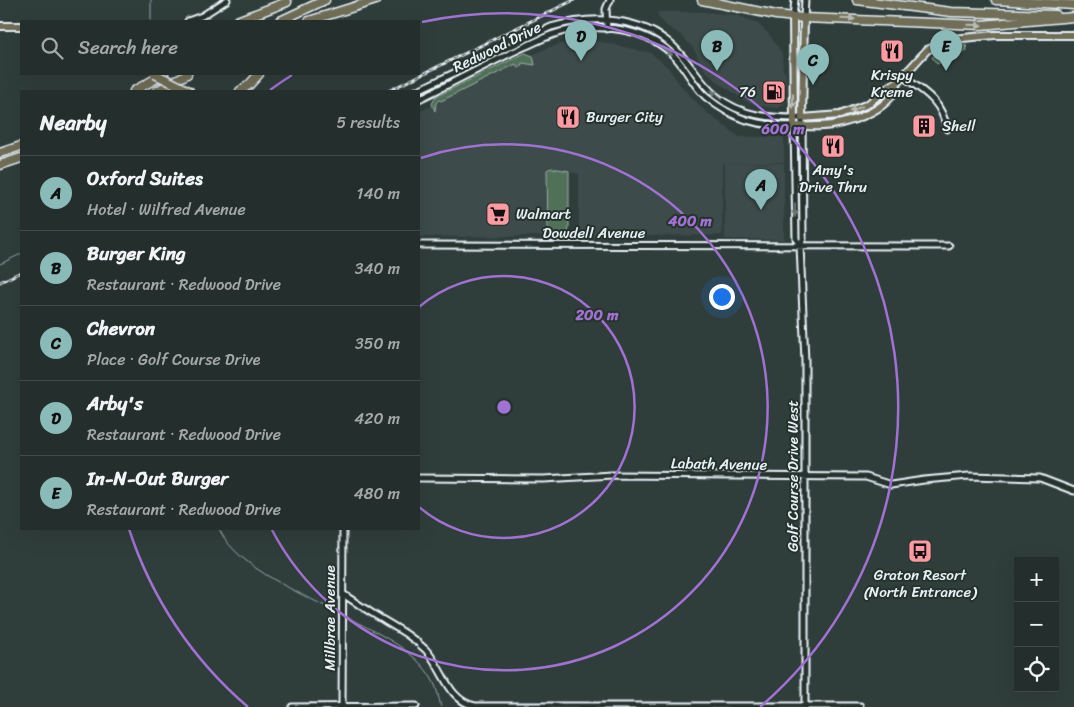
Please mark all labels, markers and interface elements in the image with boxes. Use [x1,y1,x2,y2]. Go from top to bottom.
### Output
street label: Redwood Drive [448,14,546,80]
one-way arrow [840,16,856,24]
search box [20,20,420,75]
pin: D [565,20,597,61]
one-way arrow [968,21,984,29]
pin: B [701,30,733,71]
pin: E [930,30,962,71]
text: Search here [78,31,178,64]
icon: search [38,34,66,62]
restaurant icon: Krispy Kreme [879,38,905,64]
pin: C [797,44,829,85]
one-way arrow [660,46,673,57]
place label: Krispy Kreme [871,62,913,105]
place label: 76 [739,79,756,105]
fuel station icon: 76 [761,79,787,105]
one-way arrow [710,89,723,100]
one-way arrow [789,93,797,109]
text: Nearby [40,104,106,142]
restaurant icon: Burger City [555,104,581,130]
place label: Burger City [586,104,663,130]
one-way arrow [849,106,863,114]
text: 5 results [336,108,400,137]
building icon: Shell [911,113,937,139]
place label: Shell [942,113,976,139]
text: 600 m [761,116,805,142]
restaurant icon: Amy's Drive Thru [820,133,846,159]
place label: Amy's Drive Thru [799,157,867,200]
text: Oxford Suites [87,162,203,195]
pin: A [745,169,777,210]
text: A [51,179,61,208]
text: 140 m [357,179,400,208]
text: Hotel · Wilfred Avenue [87,195,246,224]
supermarket icon: Walmart [485,201,511,227]
place label: Walmart [516,201,572,227]
one-way arrow [791,202,799,218]
text: 400 m [667,208,712,234]
street label: Dowdell Avenue [543,220,646,246]
text: Burger King [87,237,186,270]
text: B [51,254,61,283]
text: 340 m [355,254,400,283]
text: Restaurant · Redwood Drive [87,270,281,299]
your location [709,284,735,310]
text: 200 m [574,302,619,328]
text: Chevron [87,312,155,345]
text: C [51,329,61,358]
text: 350 m [355,329,400,358]
text: Place · Golf Course Drive [87,345,261,374]
text: Arby's [87,387,143,420]
centre of rings [495,398,513,416]
street label: Golf Course Drive West [780,400,806,552]
text: D [51,404,61,433]
text: 420 m [354,404,400,433]
text: Restaurant · Redwood Drive [87,420,281,449]
street label: Labath Avenue [671,450,768,478]
text: In-N-Out Burger [87,462,228,495]
text: E [52,479,60,508]
text: 480 m [354,479,400,508]
text: Restaurant · Redwood Drive [87,495,281,524]
bus stop icon: Graton Resort (North Entrance) [907,538,933,564]
map controls [1014,557,1059,692]
button: + [1014,557,1059,602]
place label: Graton Resort (North Entrance) [863,562,977,605]
street label: Millbrae Avenue [317,565,343,671]
button: − [1014,602,1059,647]
button: locate [1014,647,1059,692]

